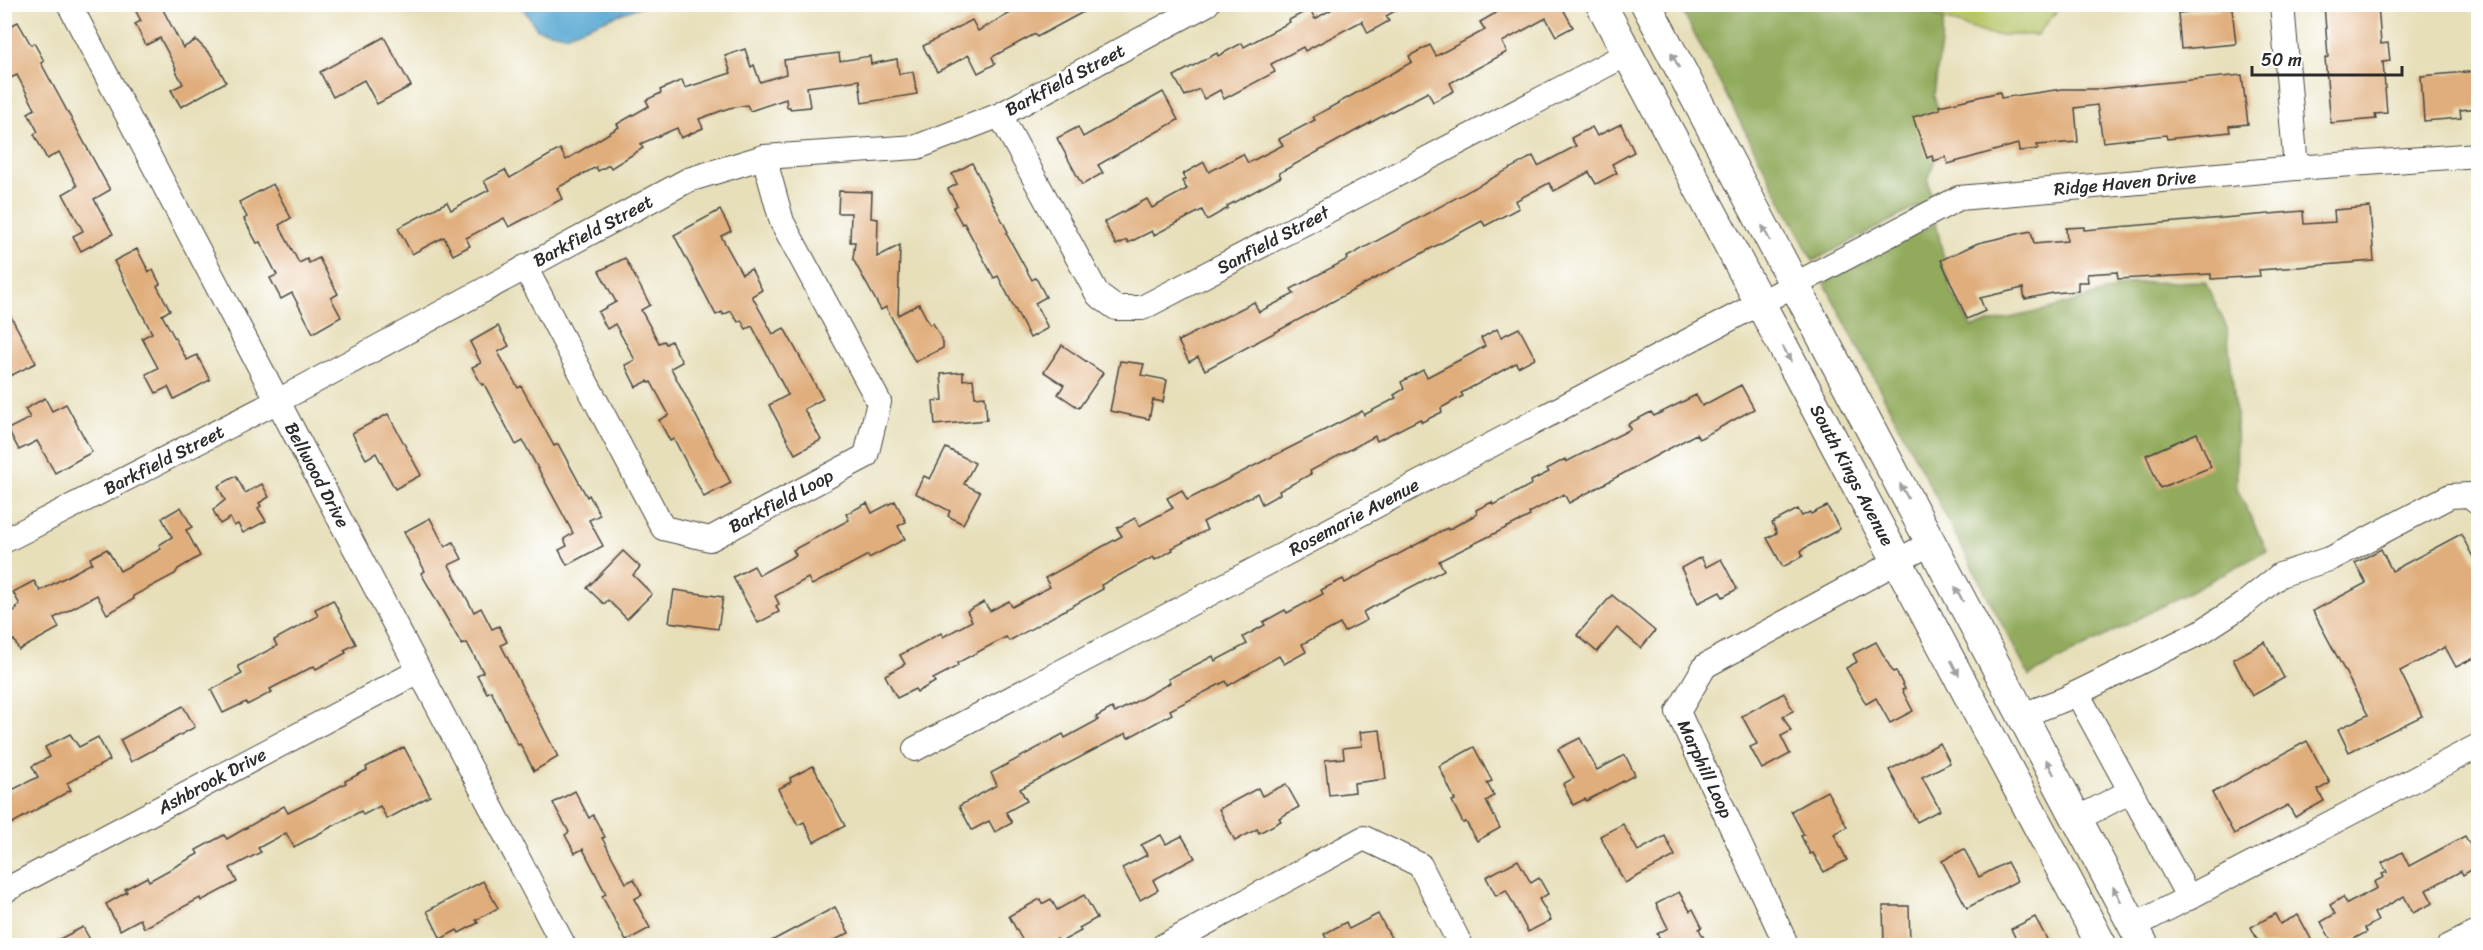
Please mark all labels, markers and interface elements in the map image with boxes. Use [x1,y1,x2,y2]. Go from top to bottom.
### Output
street label: Barkfield Street [999,35,1131,125]
scale bar [2252,39,2402,77]
text: 50 m [2261,44,2302,76]
one-way arrow [1670,51,1680,68]
street label: Ridge Haven Drive [2053,161,2198,205]
street label: Barkfield Street [527,186,659,276]
street label: Sanfield Street [1211,196,1336,283]
one-way arrow [1761,224,1771,241]
one-way arrow [1782,346,1792,363]
street label: South Kings Avenue [1801,398,1903,552]
street label: Barkfield Street [98,416,230,504]
street label: Bellwood Drive [276,416,358,534]
street label: Barkfield Loop [723,460,840,542]
street label: Rosemarie Avenue [1283,469,1425,565]
one-way arrow [1899,483,1909,500]
one-way arrow [1954,586,1964,603]
one-way arrow [1950,660,1960,677]
street label: Marphill Loop [1668,714,1742,824]
street label: Ashbrook Drive [151,739,272,824]
one-way arrow [2045,758,2055,775]
one-way arrow [2112,885,2122,902]

